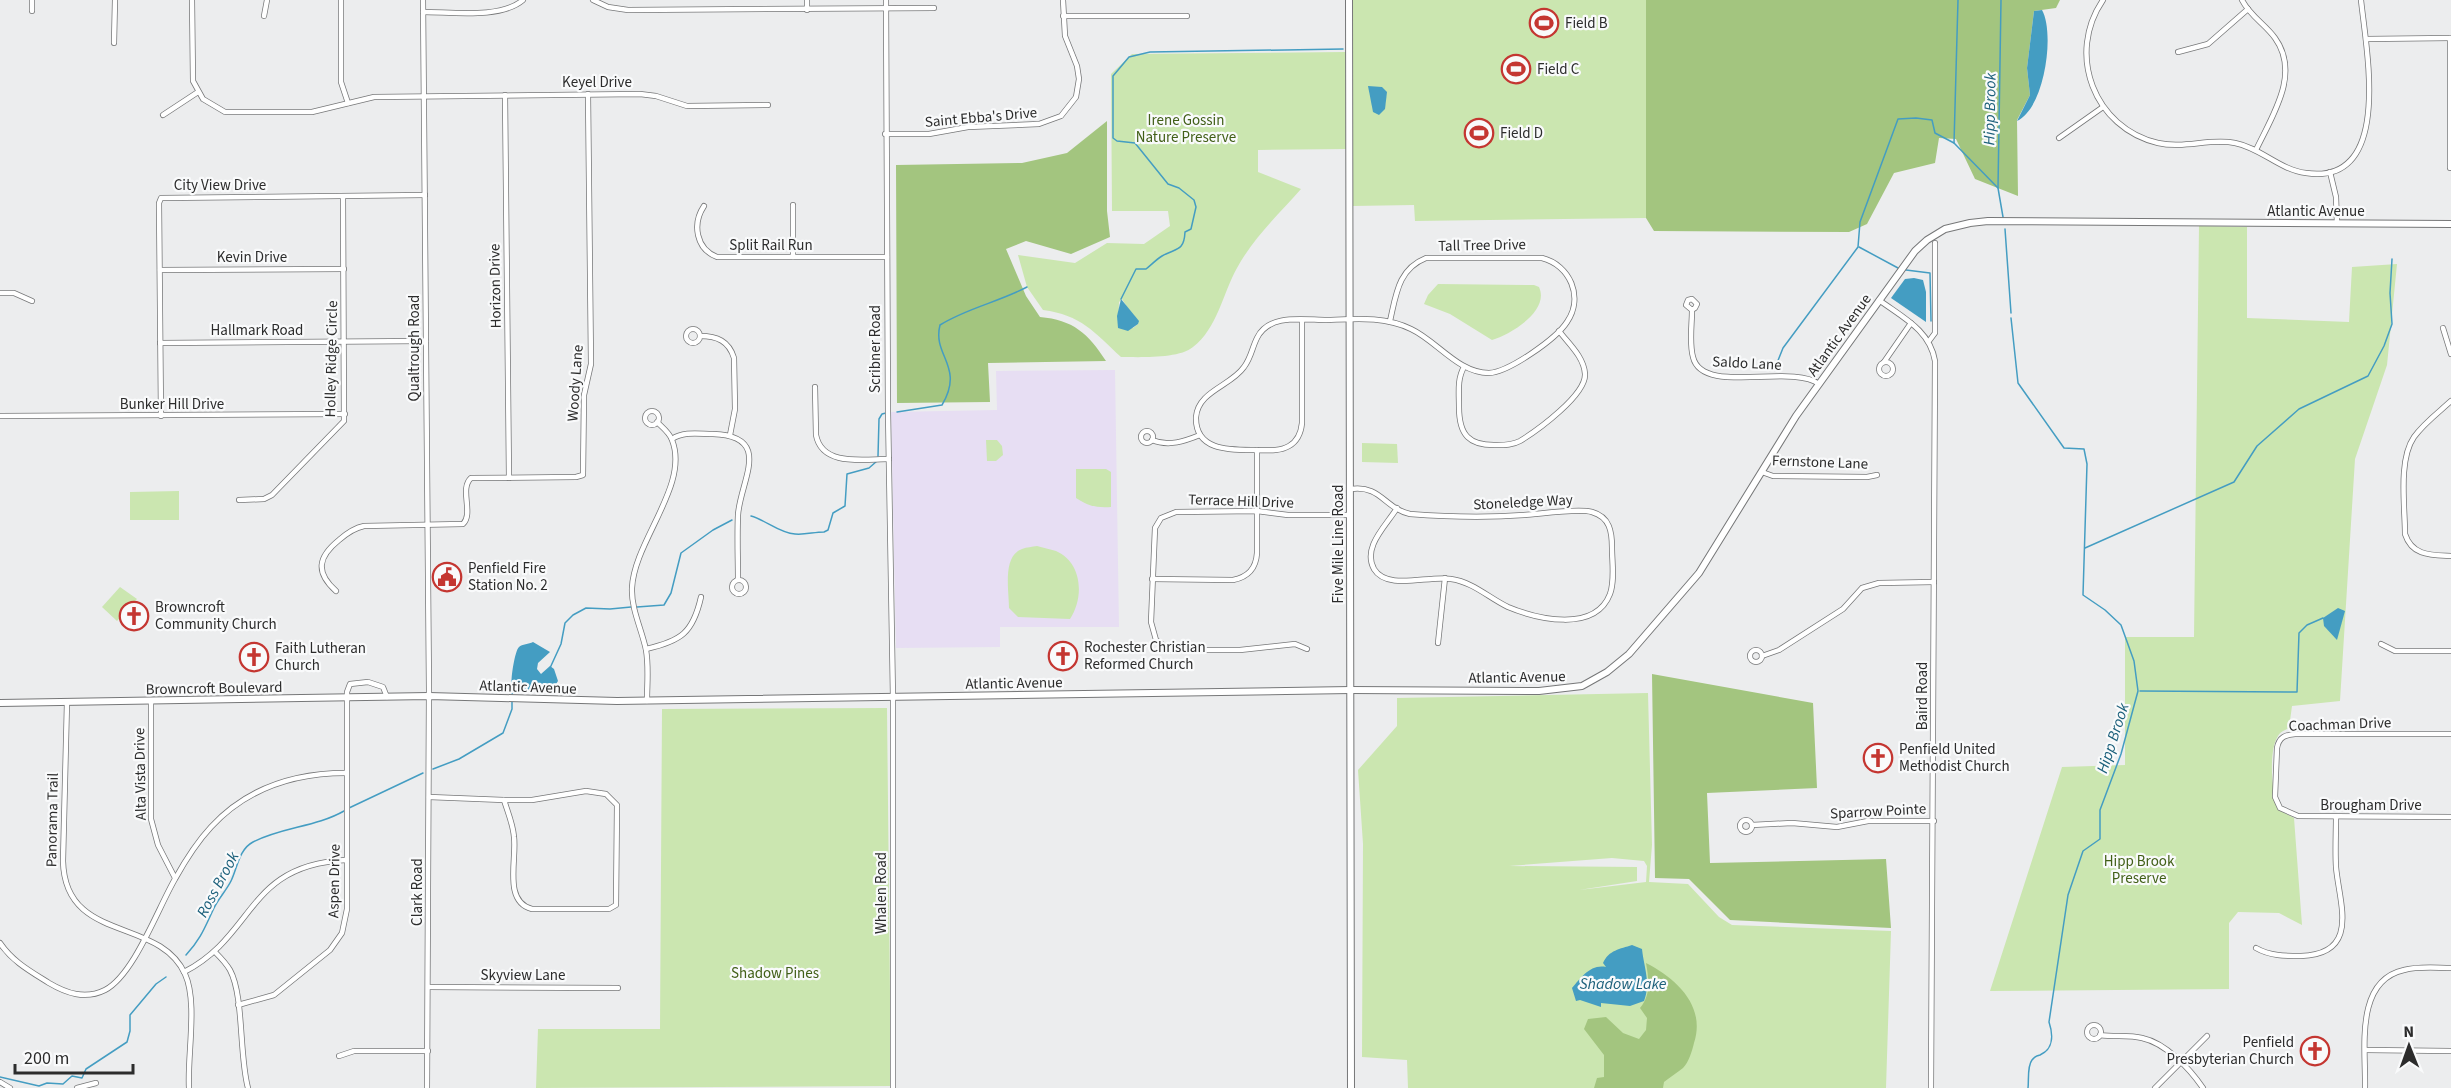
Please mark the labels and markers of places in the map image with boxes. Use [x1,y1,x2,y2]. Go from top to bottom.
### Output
sports icon: Field B [1528,7,1560,39]
place label: Field B [1565,13,1608,34]
sports icon: Field C [1500,53,1532,85]
place label: Field C [1537,59,1580,80]
sports icon: Field D [1463,117,1495,149]
place label: Field D [1500,123,1543,144]
place label: Penfield Fire Station No. 2 [468,558,548,596]
public building icon: Penfield Fire Station No. 2 [431,561,463,593]
place label: Browncroft Community Church [155,597,277,635]
church icon: Browncroft Community Church [118,600,150,632]
place label: Rochester Christian Reformed Church [1084,637,1206,675]
place label: Faith Lutheran Church [275,638,366,676]
church icon: Rochester Christian Reformed Church [1047,640,1079,672]
church icon: Faith Lutheran Church [238,641,270,673]
place label: Penfield United Methodist Church [1899,739,2010,777]
church icon: Penfield United Methodist Church [1862,742,1894,774]
place label: Penfield Presbyterian Church [2167,1032,2294,1070]
church icon: Penfield Presbyterian Church [2299,1035,2331,1067]

